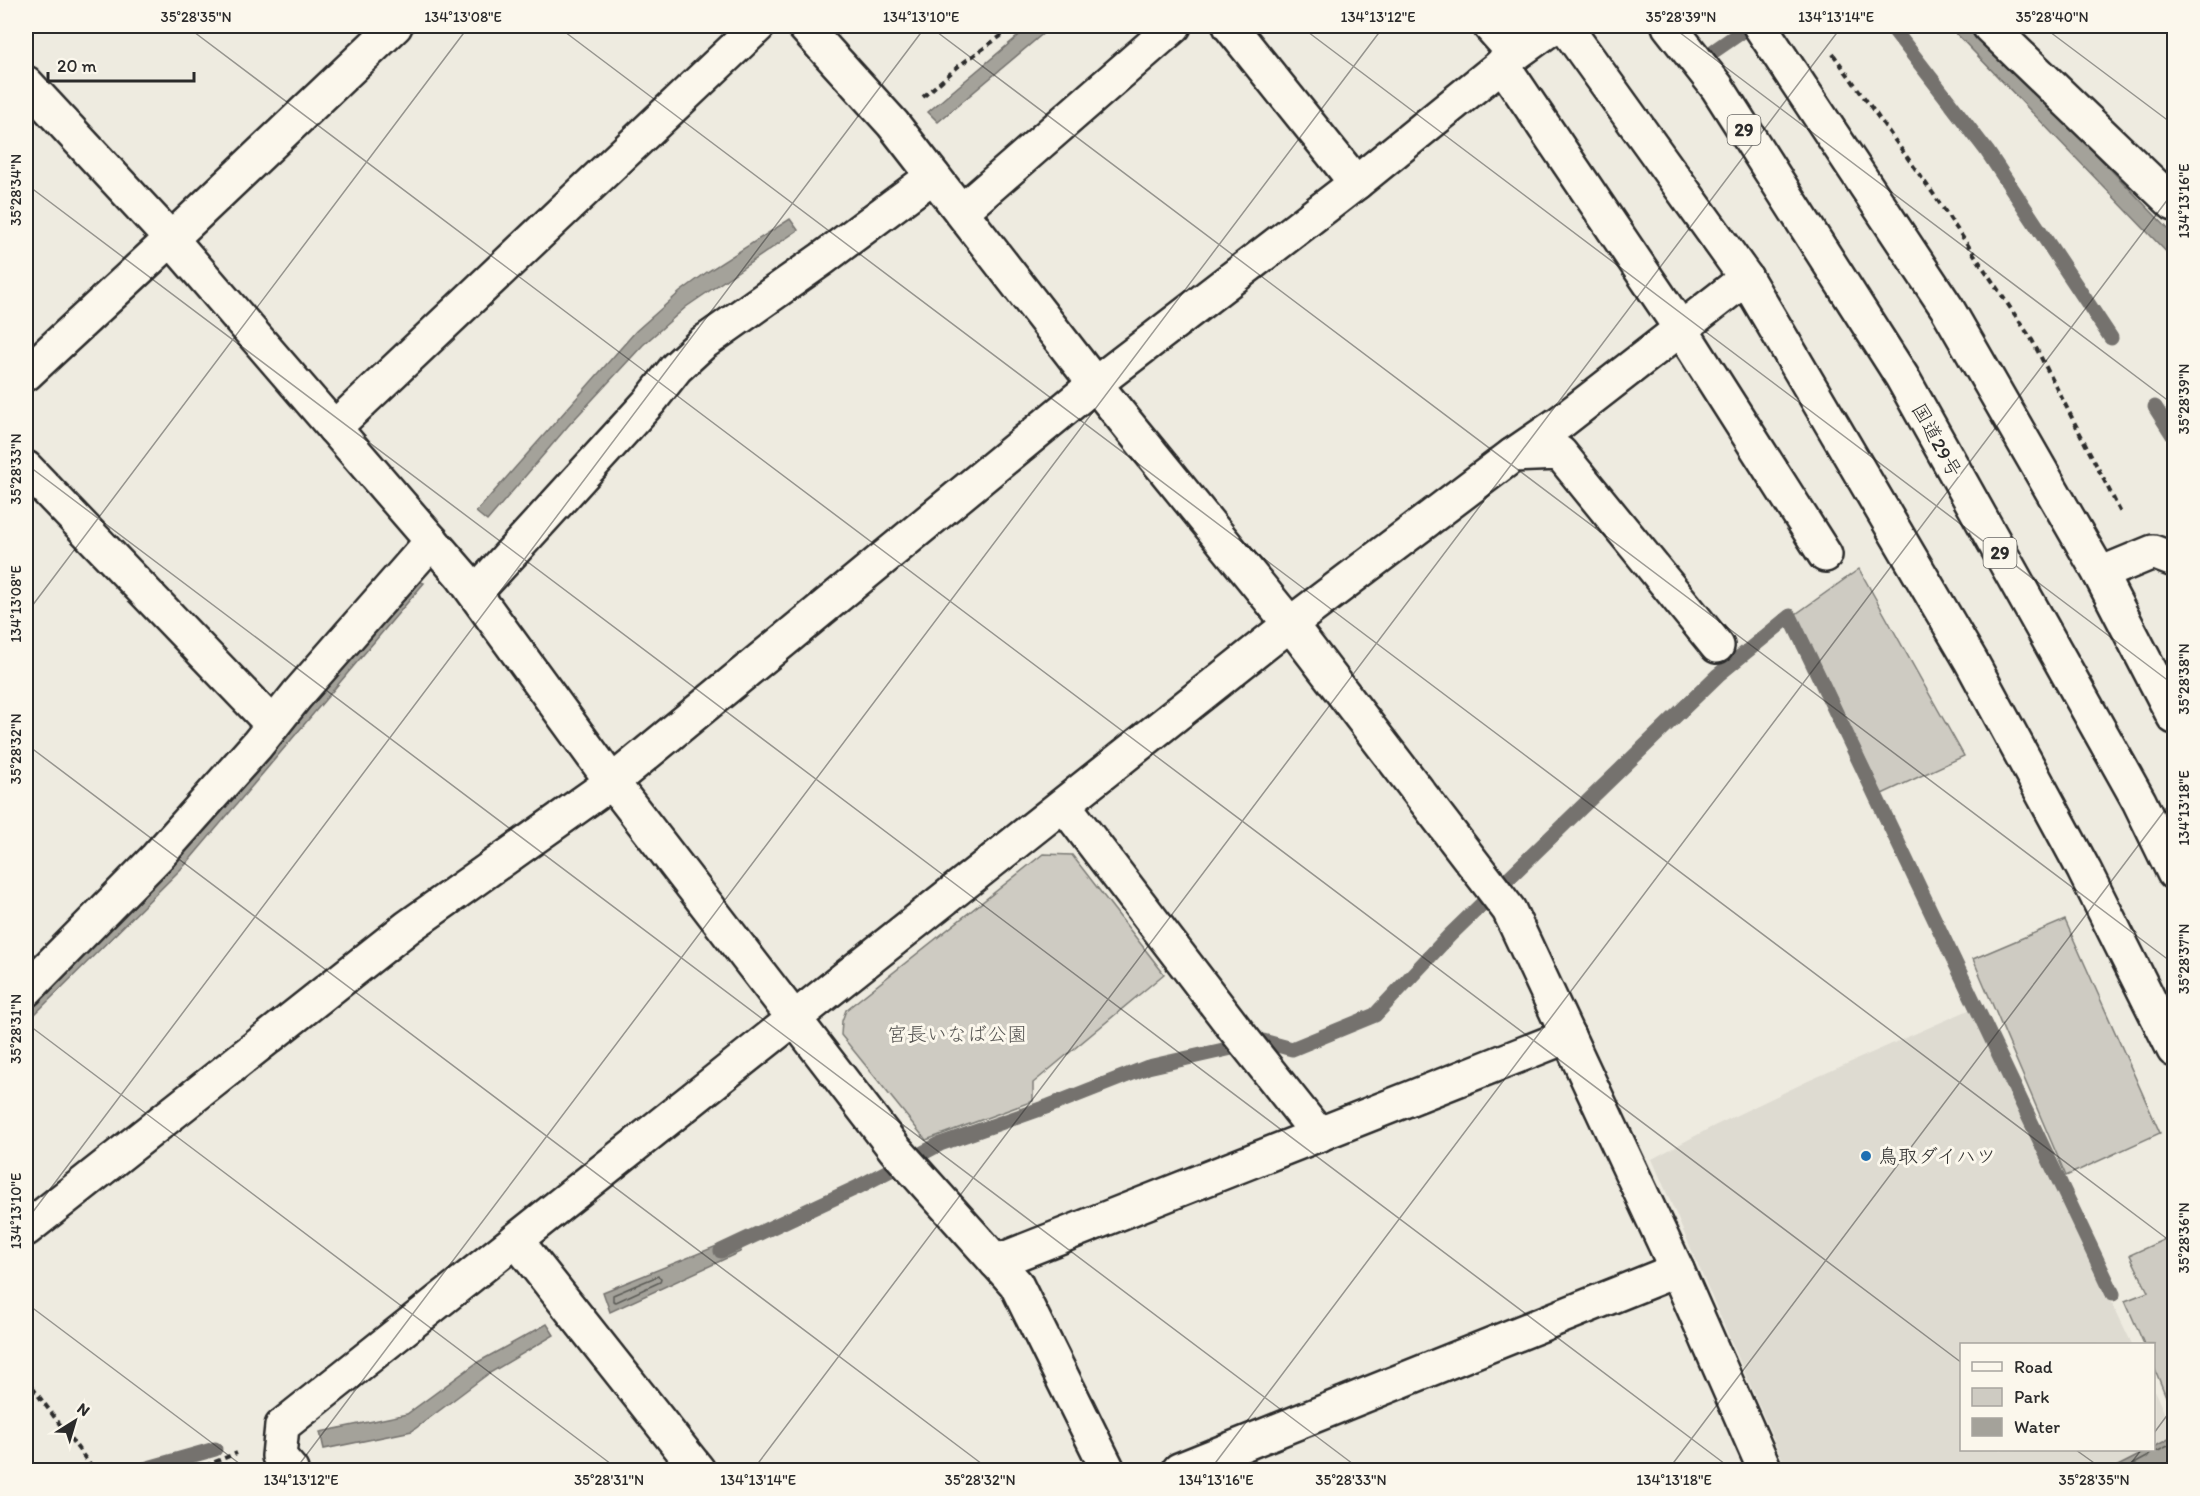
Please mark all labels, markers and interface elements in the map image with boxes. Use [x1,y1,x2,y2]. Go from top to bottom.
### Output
text: 35°28'35"N [160,8,232,26]
text: 134°13'08"E [424,8,502,26]
text: 134°13'10"E [883,8,959,26]
text: 134°13'12"E [1340,8,1416,26]
text: 35°28'39"N [1646,8,1717,26]
text: 134°13'14"E [1798,8,1874,26]
text: 35°28'40"N [2015,8,2089,26]
scale bar [48,45,194,83]
text: 20 m [57,55,97,77]
road number: 29 [1728,115,1760,145]
text: 35°28'34"N [7,154,25,226]
text: 134°13'16"E [2175,163,2193,239]
text: 35°28'39"N [2175,364,2193,435]
street label: 国道29号 [1907,399,1967,481]
text: 35°28'33"N [7,433,25,505]
road number: 29 [1984,538,2016,568]
text: 134°13'08"E [7,565,25,643]
text: 35°28'38"N [2175,643,2193,715]
text: 35°28'32"N [7,713,25,785]
text: 134°13'18"E [2175,770,2193,846]
text: 35°28'37"N [2175,924,2193,994]
text: 35°28'31"N [7,994,25,1064]
park label: 宮長いなば公園 [887,1022,1027,1046]
place label: 鳥取ダイハツ [1878,1144,1996,1168]
marker: 鳥取ダイハツ [1859,1149,1873,1163]
text: 134°13'10"E [7,1173,25,1249]
text: 35°28'36"N [2175,1202,2193,1274]
legend [1960,1343,2155,1451]
text: Road [2014,1356,2053,1378]
text: Park [2014,1386,2049,1408]
north arrow [45,1391,105,1451]
text: N [74,1399,94,1420]
text: Water [2014,1416,2060,1438]
text: 134°13'12"E [263,1471,339,1489]
text: 35°28'31"N [574,1471,644,1489]
text: 134°13'14"E [720,1471,796,1489]
text: 35°28'32"N [944,1471,1016,1489]
text: 134°13'16"E [1178,1471,1254,1489]
text: 35°28'33"N [1315,1471,1387,1489]
text: 134°13'18"E [1636,1471,1712,1489]
text: 35°28'35"N [2058,1471,2130,1489]

